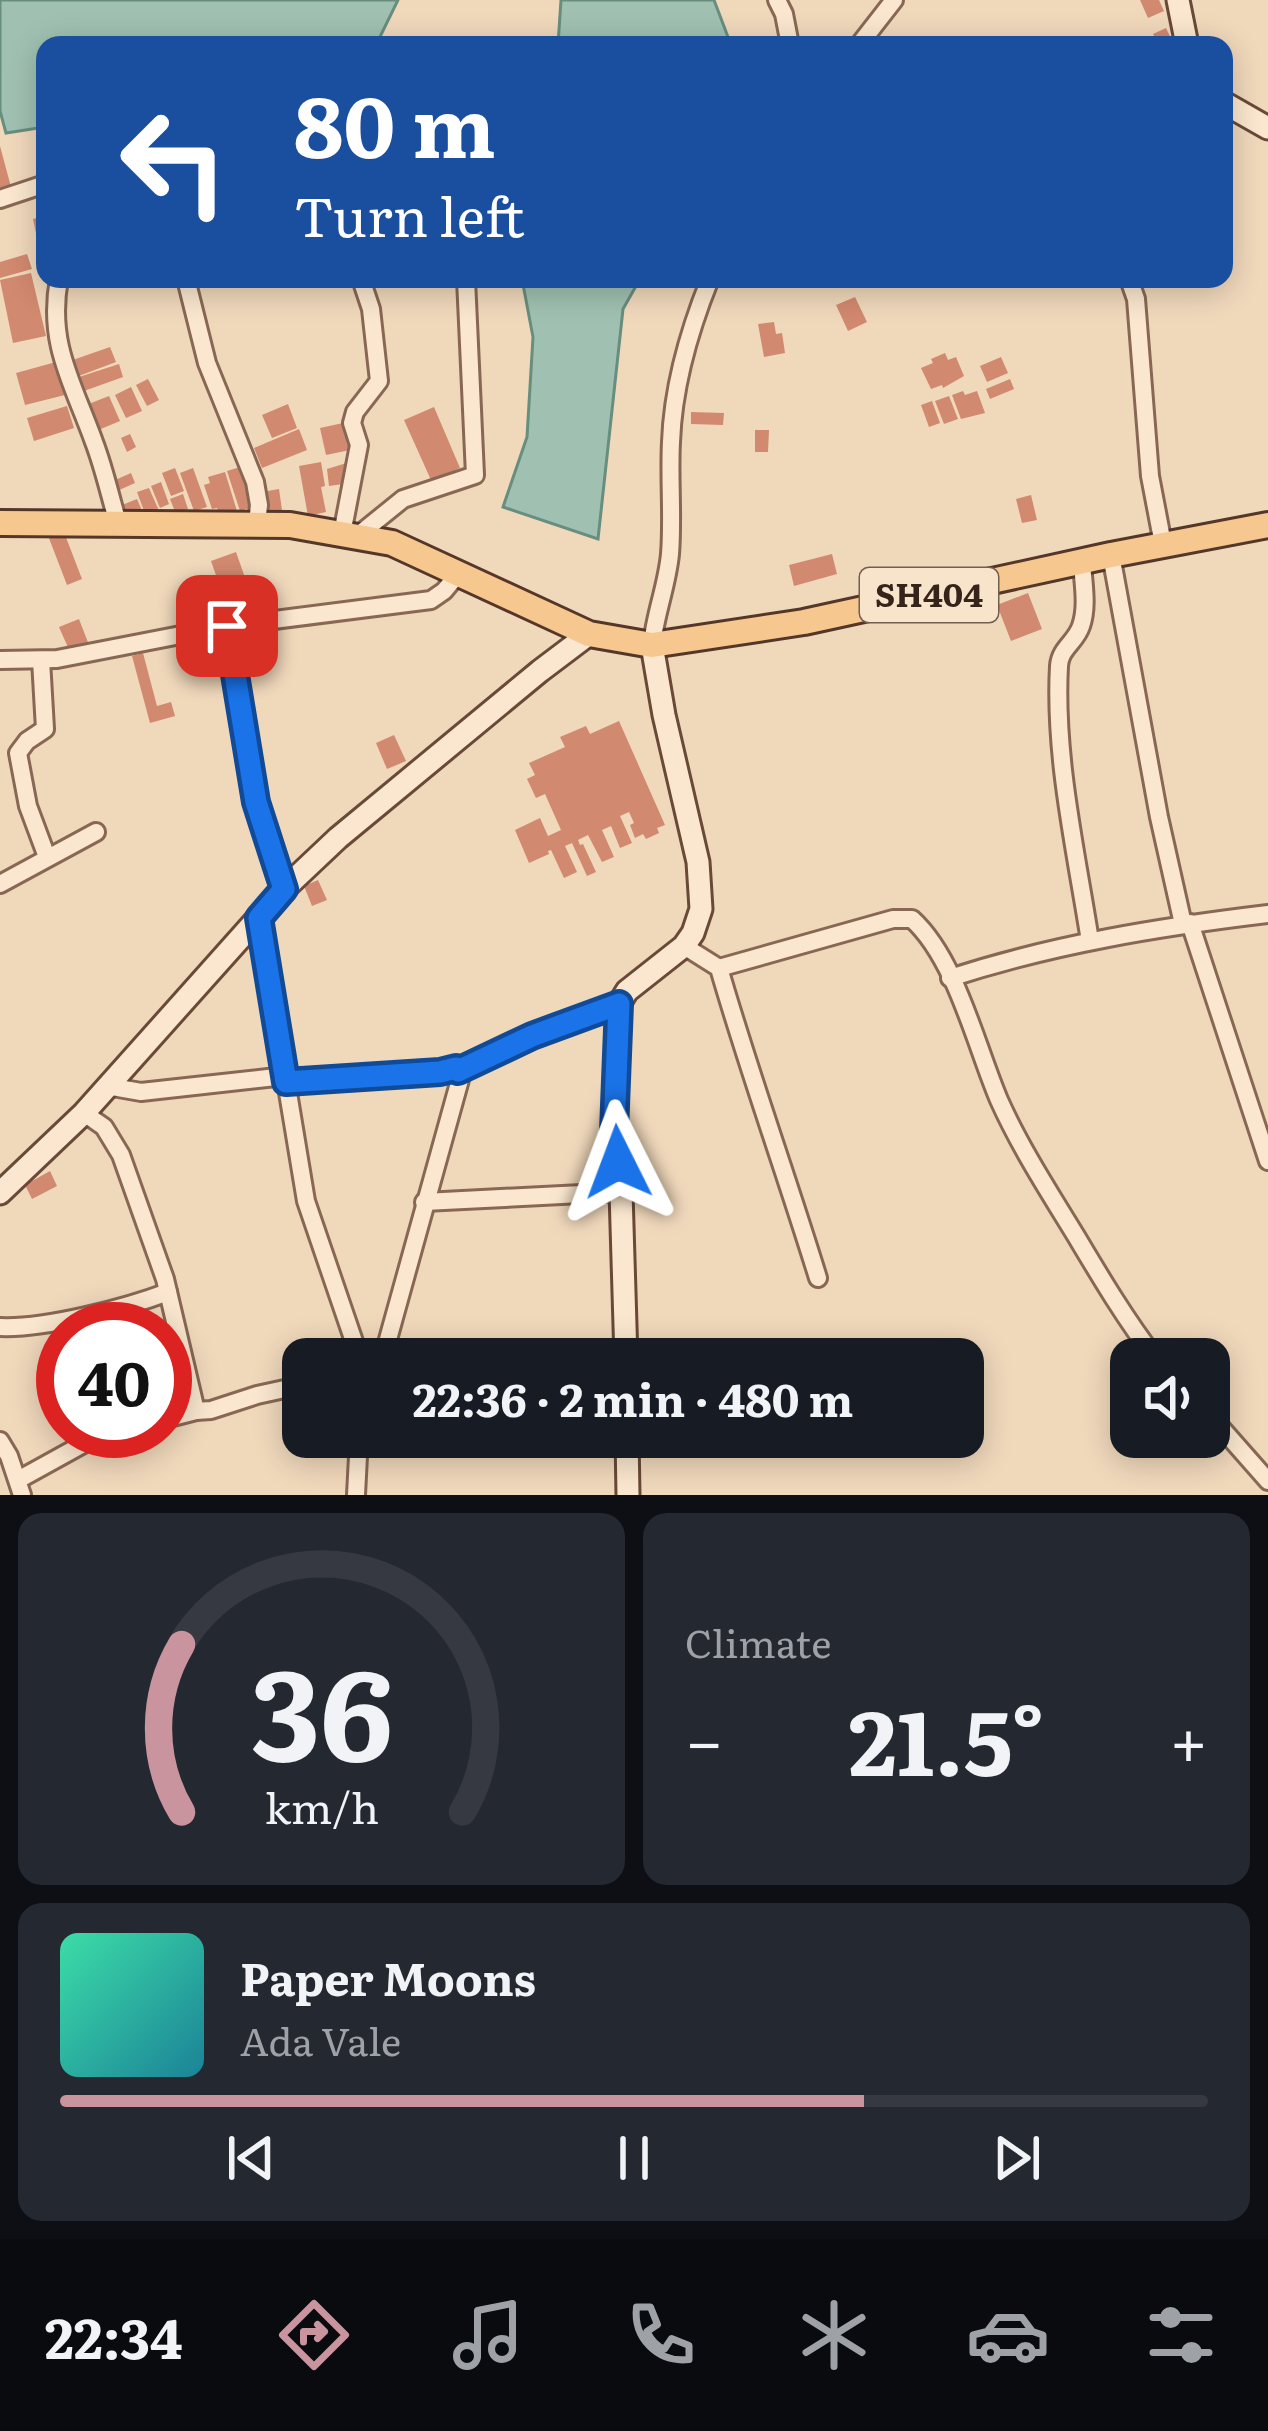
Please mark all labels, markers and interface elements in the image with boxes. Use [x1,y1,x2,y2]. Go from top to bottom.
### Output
text: 80 m [294,59,496,184]
icon: left [96,84,252,240]
text: Turn left [294,173,525,254]
road number: SH404 [860,568,998,622]
pin [176,575,278,677]
icon: arrive [194,593,260,659]
position arrow [555,1099,681,1225]
speed limit sign: 40 [36,1302,192,1458]
map controls [1110,1338,1230,1458]
button: sound [1110,1338,1230,1458]
text: 22:36 · 2 min · 480 m [413,1364,853,1431]
text: Climate [685,1612,831,1670]
text: 36 [250,1614,393,1799]
text: 21.5° [849,1670,1044,1804]
text: − [685,1688,723,1786]
text: + [1170,1688,1208,1786]
text: km/h [264,1774,379,1837]
text: Paper Moons [240,1943,536,2010]
text: Ada Vale [240,2010,401,2068]
icon: previous [218,2125,284,2191]
icon: pause [601,2125,667,2191]
icon: next [984,2125,1050,2191]
icon: directions [272,2293,356,2377]
icon: music [446,2293,530,2377]
icon: phone [619,2293,703,2377]
icon: climate [792,2293,876,2377]
icon: car [966,2293,1050,2377]
icon: filters [1139,2293,1223,2377]
text: 22:34 [45,2295,183,2376]

